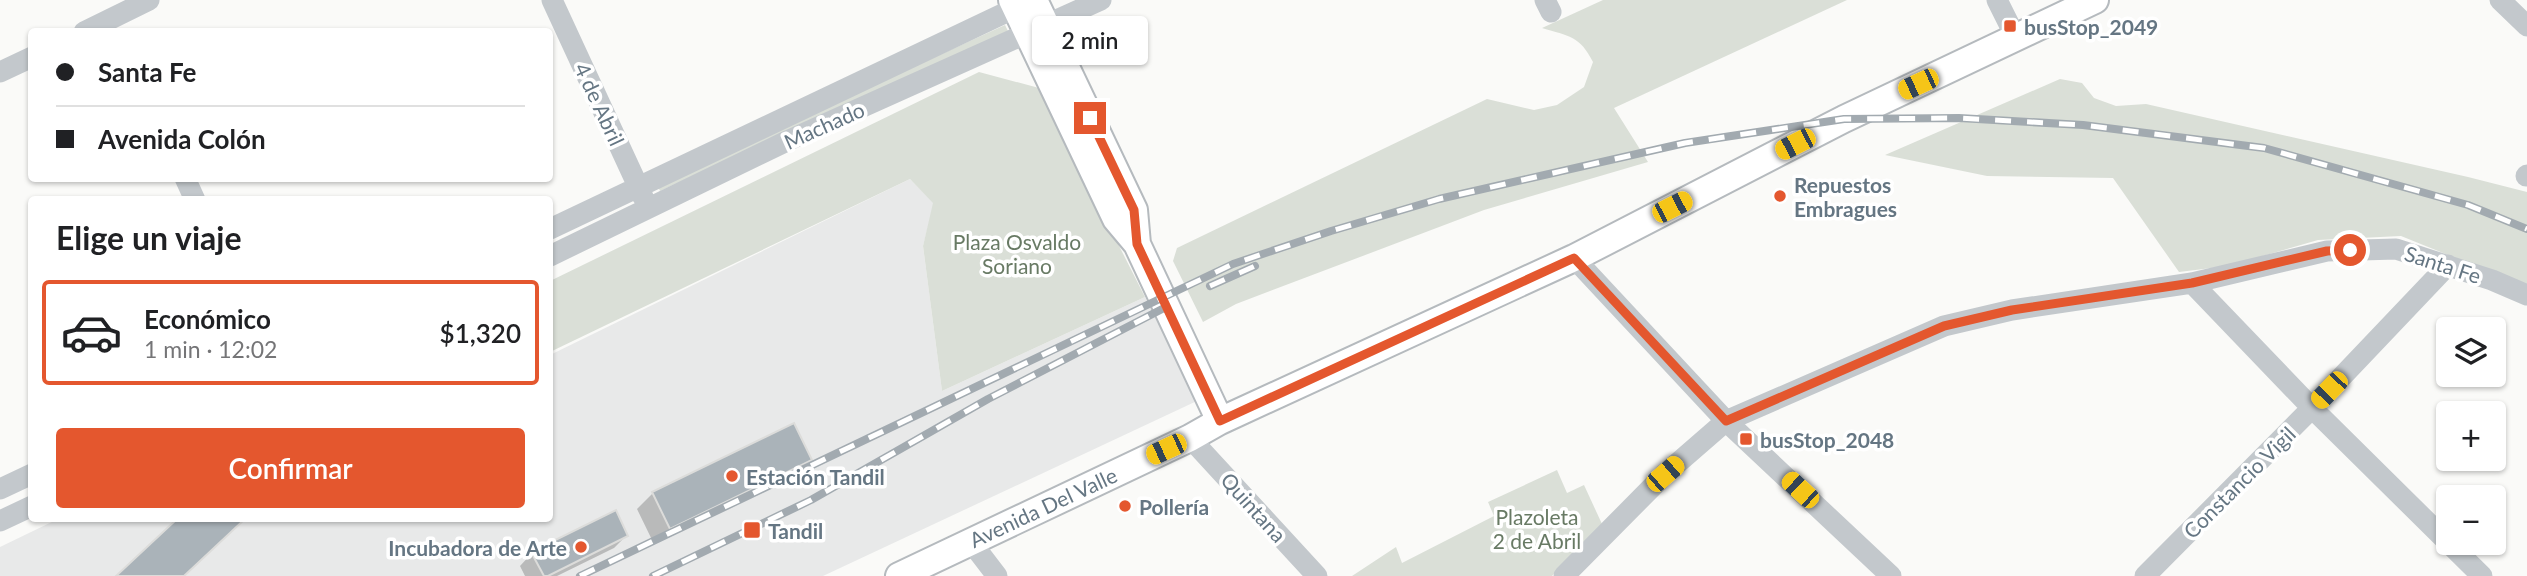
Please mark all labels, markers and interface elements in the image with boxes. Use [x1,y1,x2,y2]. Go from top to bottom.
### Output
place label: busStop_2049 [2024,14,2158,39]
callout: 2 min [1032,17,1148,66]
marker: busStop_2049 [2002,18,2018,34]
text: 2 min [1062,26,1118,54]
text: Santa Fe [98,56,196,88]
street label: 4 de Abril [570,59,630,149]
car [1895,66,1942,102]
street label: Machado [780,96,868,154]
route end [1074,102,1106,134]
text: Avenida Colón [98,123,266,155]
car [1772,125,1819,163]
place label: Repuestos Embragues [1794,172,1897,221]
car [1649,188,1696,226]
marker: Repuestos Embragues [1772,188,1788,204]
text: Elige un viaje [56,218,241,257]
park label: Plaza Osvaldo Soriano [953,229,1081,278]
route start [2334,234,2366,266]
street label: Santa Fe [2402,240,2484,288]
icon: car [60,301,123,364]
text: Económico [144,303,271,335]
text: $1,320 [440,317,521,349]
map controls [2436,317,2506,555]
button: layers [2436,317,2506,387]
text: 1 min · 12:02 [144,335,277,363]
car [2307,368,2352,412]
button: + [2436,401,2506,471]
street label: Constancio Vigil [2178,421,2300,543]
place label: busStop_2048 [1760,427,1894,452]
button: Confirmar [56,428,525,508]
car [1143,431,1190,467]
marker: busStop_2048 [1738,431,1754,447]
car [1643,452,1688,496]
street label: Avenida Del Valle [965,462,1121,552]
place label: Estación Tandil [746,464,885,489]
street label: Quintana [1216,467,1292,547]
marker: Estación Tandil [724,468,740,484]
car [1778,468,1823,512]
button: − [2436,485,2506,555]
place label: Pollería [1139,494,1209,519]
marker: Pollería [1117,498,1133,514]
park label: Plazoleta 2 de Abril [1493,504,1581,553]
place label: Tandil [768,518,823,543]
marker: Tandil [742,520,762,540]
place label: Incubadora de Arte [388,535,567,560]
marker: Incubadora de Arte [573,539,589,555]

